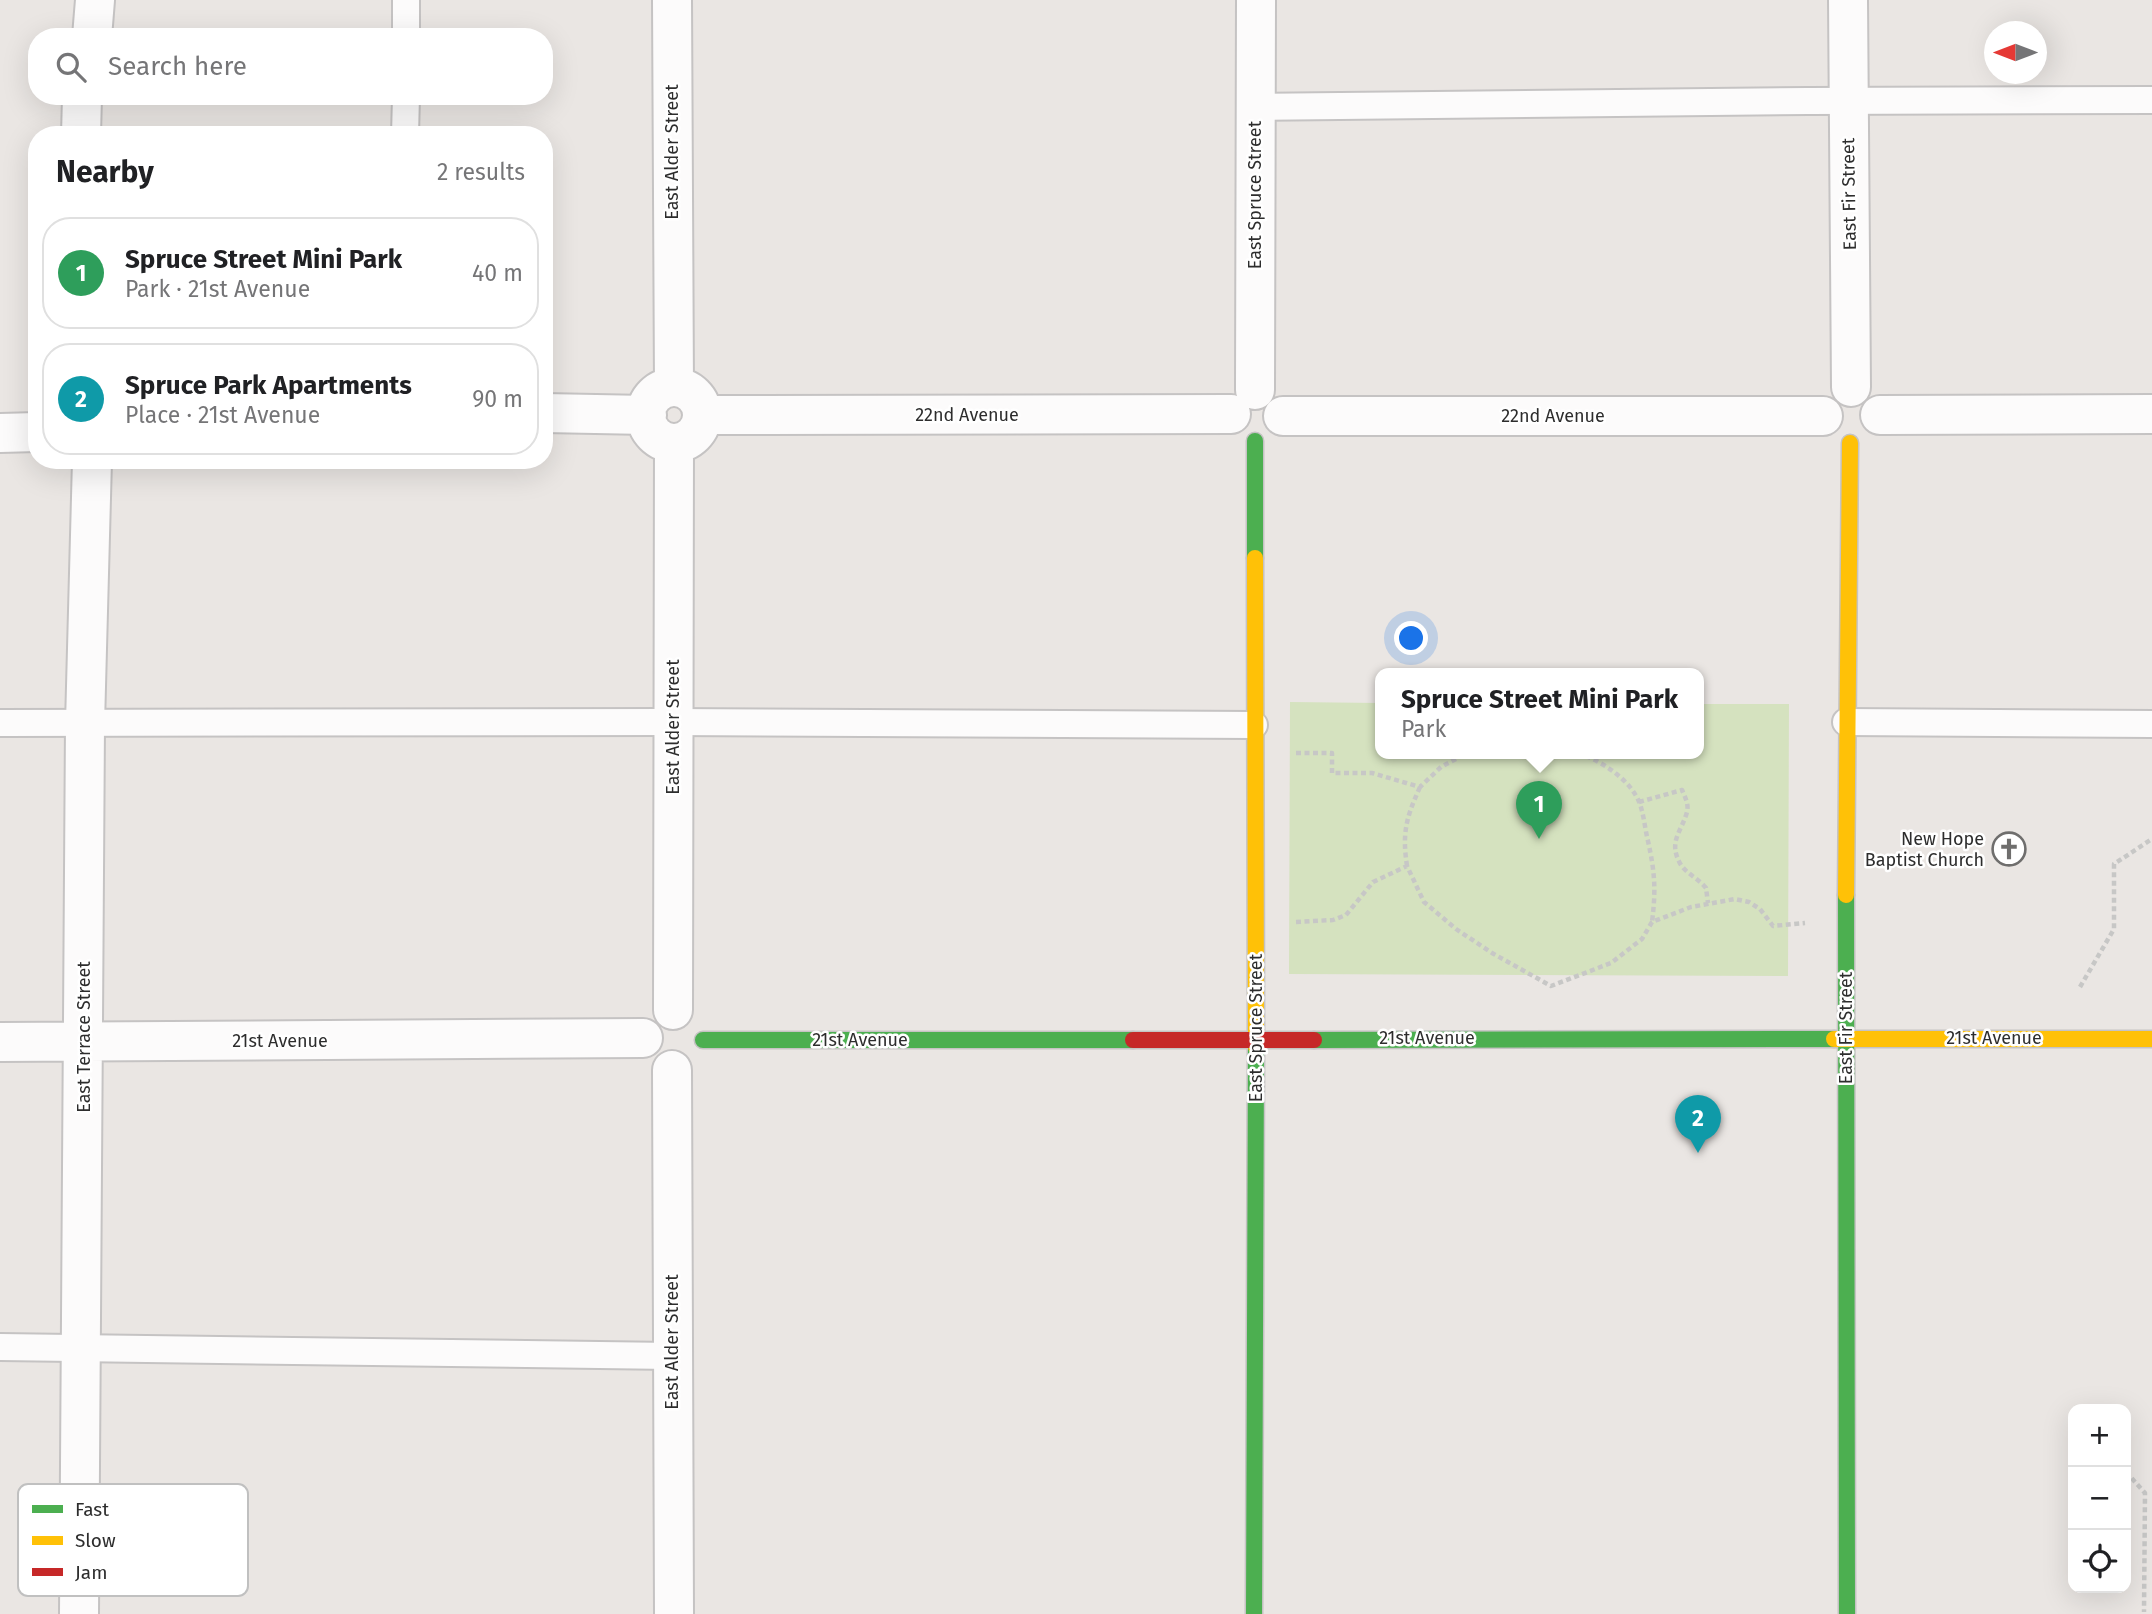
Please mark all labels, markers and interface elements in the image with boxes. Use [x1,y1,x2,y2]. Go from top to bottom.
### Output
north arrow [1984,21,2047,84]
search box [28,28,553,105]
icon: search [52,48,90,86]
text: Search here [108,51,247,82]
street label: East Alder Street [661,84,683,220]
street label: East Spruce Street [1244,120,1266,269]
street label: East Fir Street [1837,137,1861,250]
text: Nearby [56,154,154,190]
text: 2 results [437,158,525,186]
text: Spruce Street Mini Park [125,244,402,275]
text: 1 [76,259,86,287]
text: 40 m [472,259,523,287]
text: Park · 21st Avenue [125,275,310,303]
text: Spruce Park Apartments [125,370,412,401]
text: 2 [75,385,87,413]
text: 90 m [472,385,523,413]
text: Place · 21st Avenue [125,401,320,429]
street label: 22nd Avenue [915,404,1019,426]
street label: 22nd Avenue [1501,405,1605,427]
your location [1394,621,1428,655]
street label: East Alder Street [662,659,684,795]
popup [1375,668,1704,759]
text: Spruce Street Mini Park [1401,684,1678,715]
text: Park [1401,715,1446,743]
pin: 1 [1516,781,1562,839]
place label: New Hope Baptist Church [1865,828,1984,871]
church icon: New Hope Baptist Church [1990,830,2028,868]
street label: East Spruce Street [1245,953,1267,1102]
street label: East Terrace Street [73,961,95,1113]
street label: East Fir Street [1835,971,1857,1084]
street label: 21st Avenue [1379,1027,1475,1049]
street label: 21st Avenue [1946,1027,2042,1049]
street label: 21st Avenue [812,1029,908,1051]
street label: 21st Avenue [232,1030,328,1052]
pin: 2 [1675,1095,1721,1153]
street label: East Alder Street [661,1274,683,1410]
map controls [2068,1404,2131,1593]
button: + [2068,1404,2131,1467]
button: − [2068,1467,2131,1530]
legend [18,1484,248,1596]
text: Fast [75,1498,109,1521]
text: Slow [75,1529,116,1552]
button: locate [2068,1530,2131,1593]
text: Jam [75,1561,107,1584]

